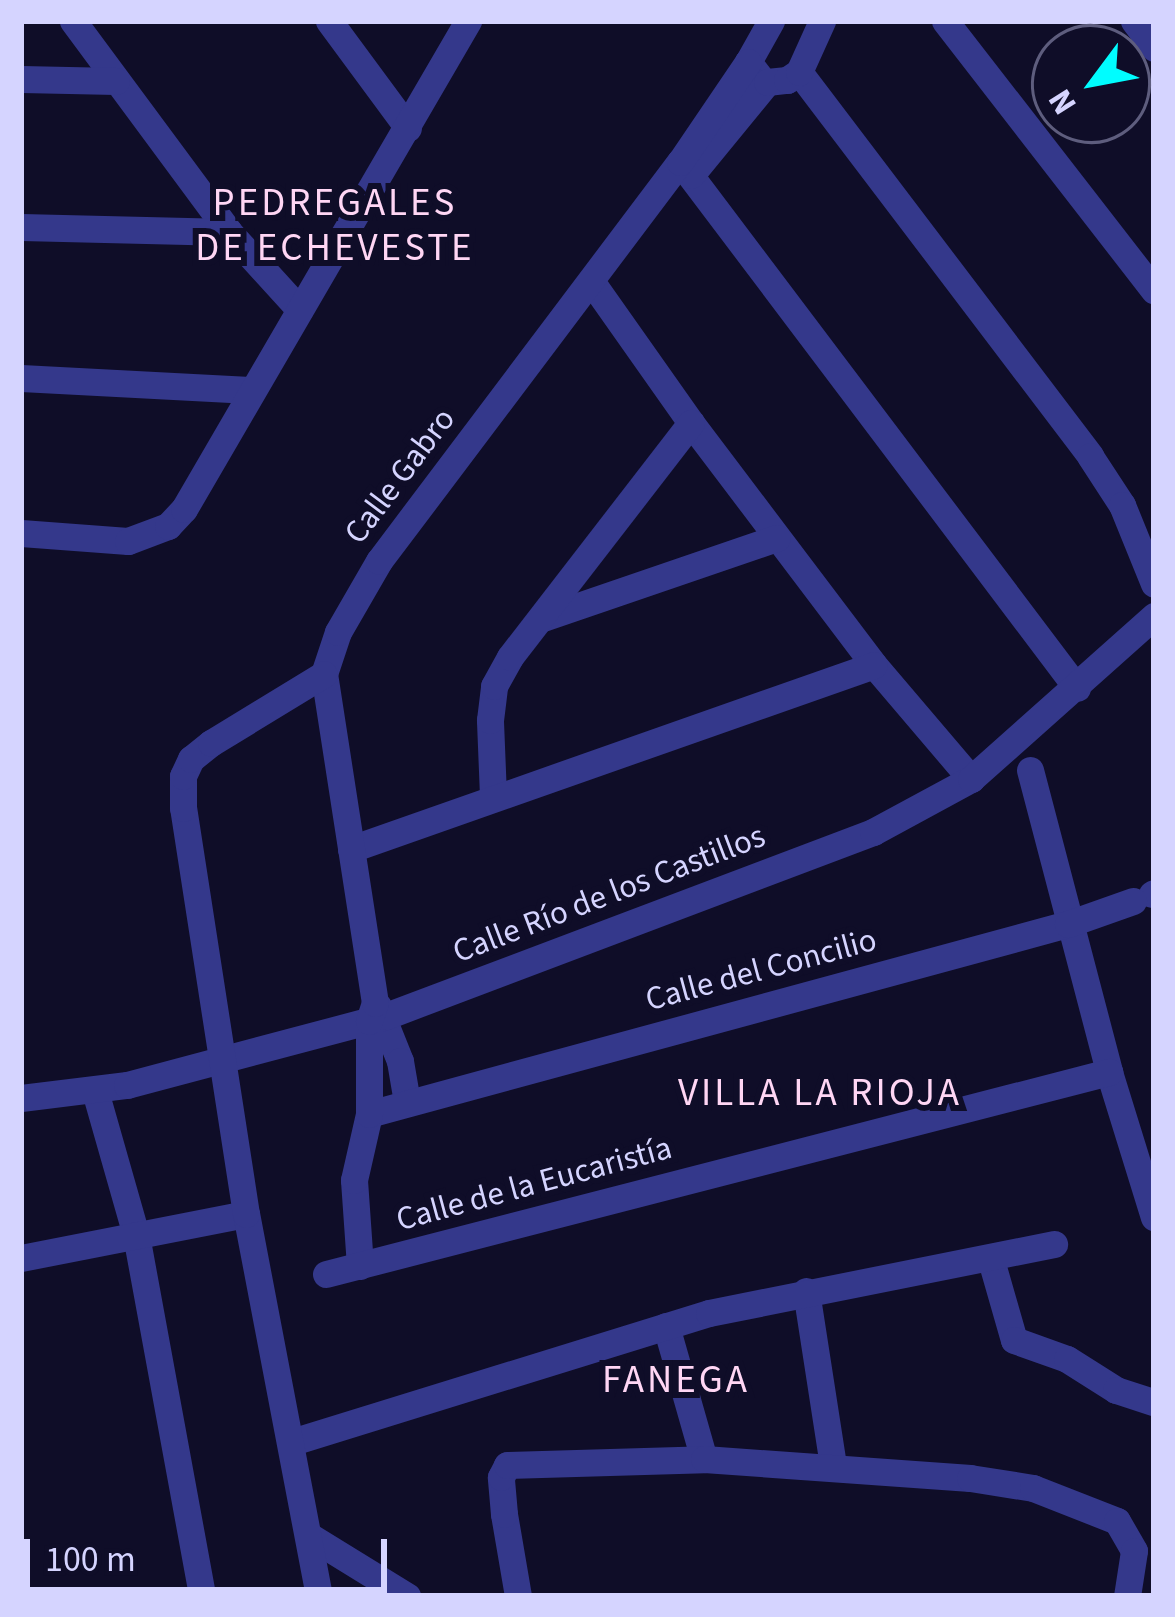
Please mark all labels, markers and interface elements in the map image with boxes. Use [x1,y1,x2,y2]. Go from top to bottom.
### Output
north arrow [1031,24,1151,144]
text: N [1037,80,1088,124]
district label: PEDREGALES DE ECHEVESTE [195,181,475,272]
street label: Calle Gabro [336,400,464,552]
street label: Calle Río de los Castillos [447,816,771,972]
street label: Calle del Concilio [641,920,881,1020]
district label: VILLA LA RIOJA [678,1070,962,1116]
street label: Calle de la Eucaristía [392,1128,676,1240]
district label: FANEGA [602,1357,750,1403]
scale bar [30,1515,393,1589]
text: 100 m [45,1534,136,1585]

